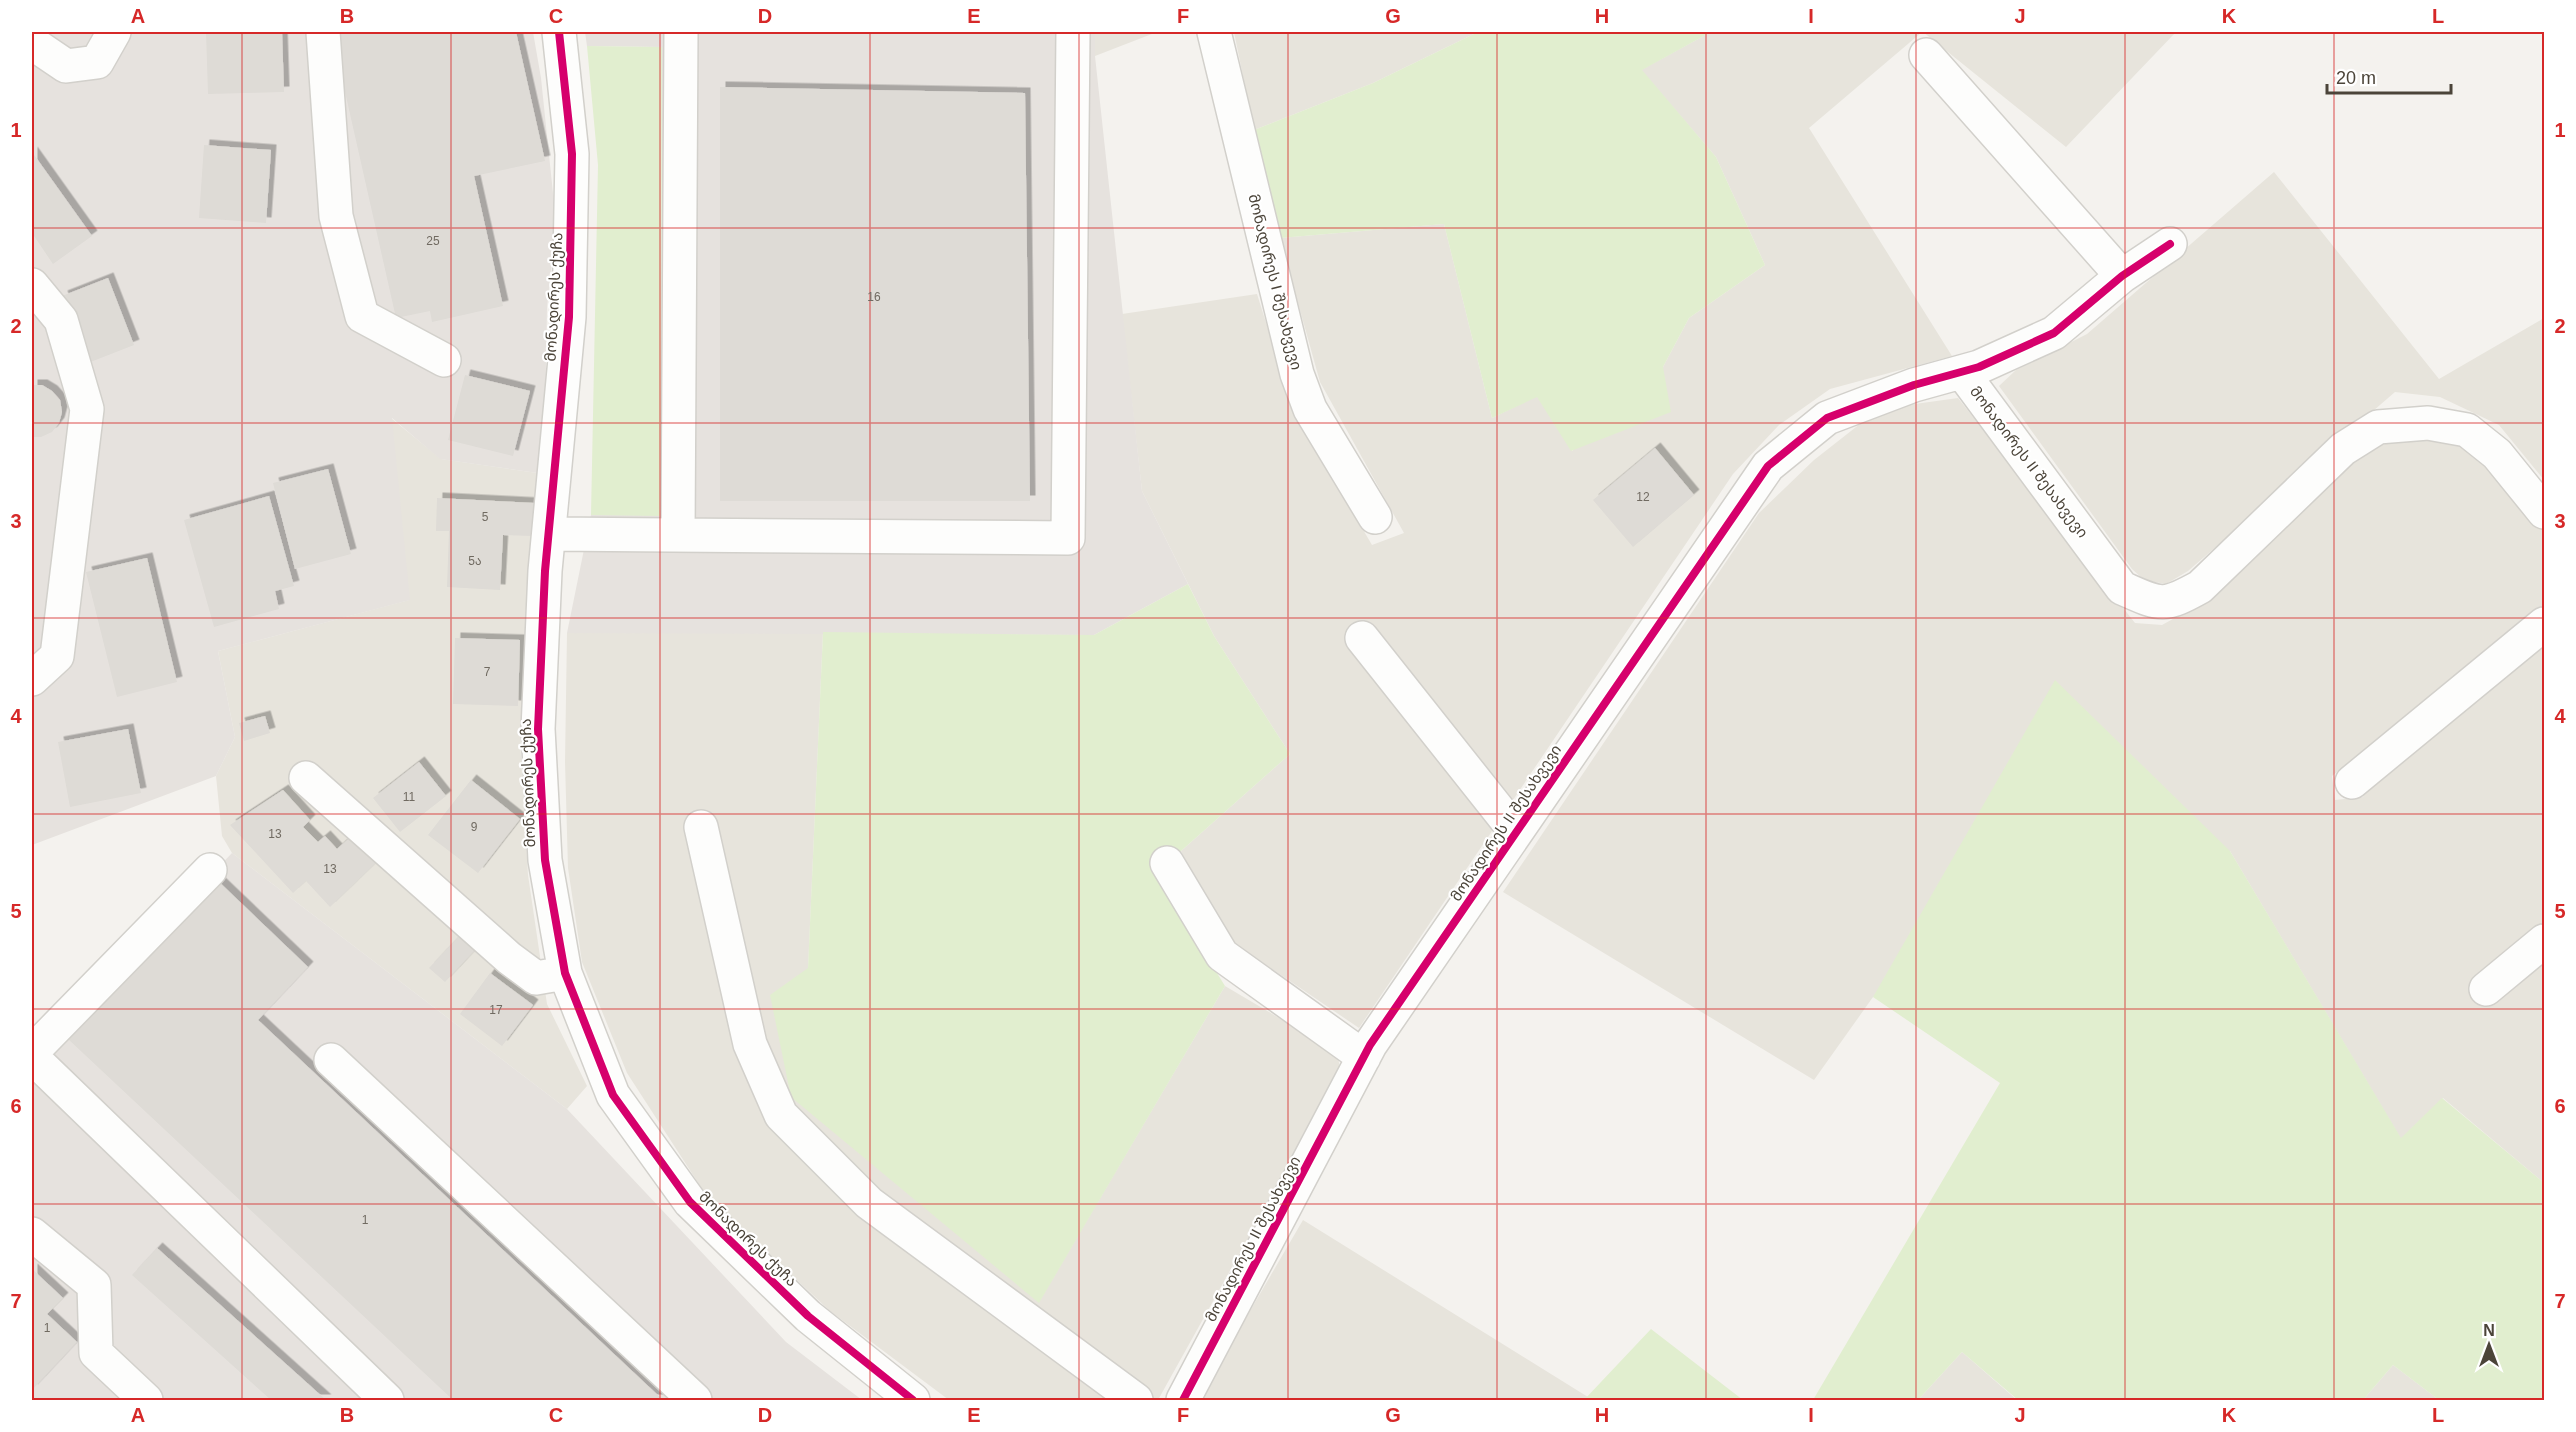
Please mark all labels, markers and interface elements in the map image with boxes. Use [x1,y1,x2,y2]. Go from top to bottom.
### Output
text: A [131,5,145,27]
text: B [340,5,354,27]
text: C [549,5,563,27]
text: D [758,5,772,27]
text: E [967,5,981,27]
text: F [1177,5,1189,27]
text: G [1385,5,1401,27]
text: H [1595,5,1609,27]
text: I [1808,5,1814,27]
text: J [2014,5,2026,27]
text: K [2222,5,2237,27]
text: L [2432,5,2444,27]
scale bar [2327,57,2452,95]
text: 20 m [2336,68,2376,88]
text: 1 [10,119,22,141]
text: 1 [2554,119,2566,141]
street label: მონადირეს I შესახვევი [1244,192,1306,372]
street label: მონადირეს ქუჩა [542,232,566,362]
house number: 25 [426,234,440,248]
house number: 16 [867,290,881,304]
text: 2 [10,315,22,337]
text: 2 [2554,315,2566,337]
street label: მონადირეს II შესახვევი [1966,383,2092,541]
house number: 12 [1636,490,1650,504]
text: 3 [10,510,22,532]
house number: 5 [482,510,489,524]
text: 3 [2554,510,2566,532]
house number: 5ა [468,554,482,568]
house number: 7 [484,665,491,679]
text: 4 [10,705,22,727]
text: 4 [2554,705,2566,727]
street label: მონადირეს ქუჩა [517,718,539,848]
street label: მონადირეს II შესახვევი [1447,741,1565,905]
house number: 11 [403,790,416,804]
house number: 9 [471,820,478,834]
house number: 13 [268,827,282,841]
house number: 13 [323,862,337,876]
text: 5 [10,900,22,922]
text: 5 [2554,900,2566,922]
house number: 17 [489,1003,503,1017]
text: 6 [10,1095,22,1117]
text: 6 [2554,1095,2566,1117]
street label: მონადირეს II შესახვევი [1202,1153,1304,1325]
street label: მონადირეს ქუჩა [695,1188,801,1290]
house number: 1 [362,1213,369,1227]
text: 7 [10,1290,22,1312]
text: 7 [2554,1290,2566,1312]
north arrow [2459,1315,2519,1375]
house number: 1 [44,1321,51,1335]
text: N [2483,1322,2495,1339]
text: A [131,1404,145,1426]
text: B [340,1404,354,1426]
text: C [549,1404,563,1426]
text: D [758,1404,772,1426]
text: E [967,1404,981,1426]
text: F [1177,1404,1189,1426]
text: G [1385,1404,1401,1426]
text: H [1595,1404,1609,1426]
text: I [1808,1404,1814,1426]
text: J [2014,1404,2026,1426]
text: K [2222,1404,2237,1426]
text: L [2432,1404,2444,1426]

